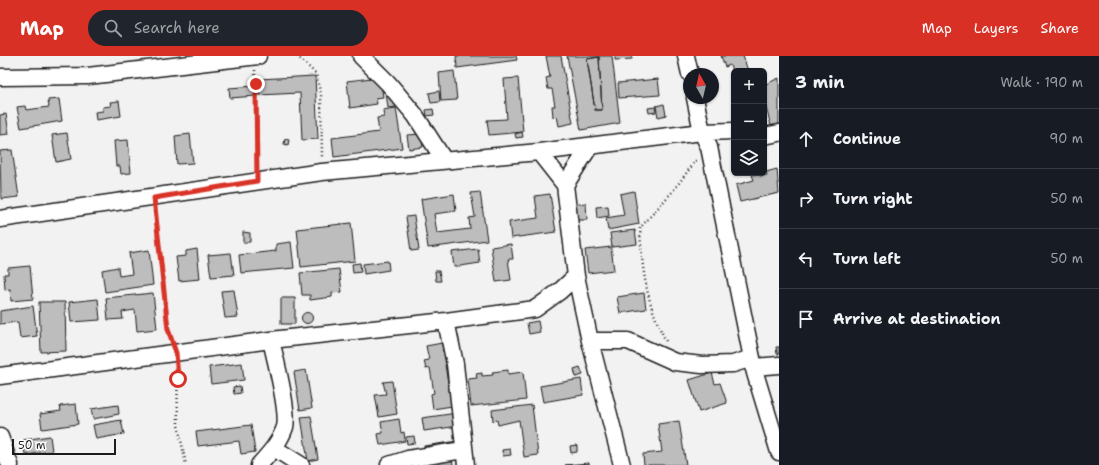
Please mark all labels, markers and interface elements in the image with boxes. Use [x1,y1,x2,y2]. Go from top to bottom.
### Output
search box [88,10,368,46]
text: Map [20,16,64,41]
icon: search [102,17,124,39]
text: Search here [134,18,220,38]
text: Map [922,19,952,37]
text: Layers [974,19,1018,37]
text: Share [1040,19,1079,37]
north arrow [683,68,719,104]
map controls [731,68,767,176]
button: + [731,68,767,104]
text: 3 min [795,71,845,93]
text: Walk · 190 m [1001,74,1083,91]
route end [247,75,265,93]
button: − [731,104,767,140]
icon: ahead [795,128,817,150]
text: Continue [833,129,901,149]
text: 90 m [1049,130,1083,147]
button: layers [731,140,767,176]
icon: right [795,188,817,210]
text: Turn right [833,189,913,209]
text: 50 m [1050,190,1083,207]
icon: left [795,248,817,270]
text: Turn left [833,249,901,269]
text: 50 m [1050,250,1083,267]
icon: arrive [795,308,817,330]
text: Arrive at destination [833,309,1001,329]
route start [169,370,187,388]
scale bar [12,437,116,456]
text: 50 m [18,438,46,453]

